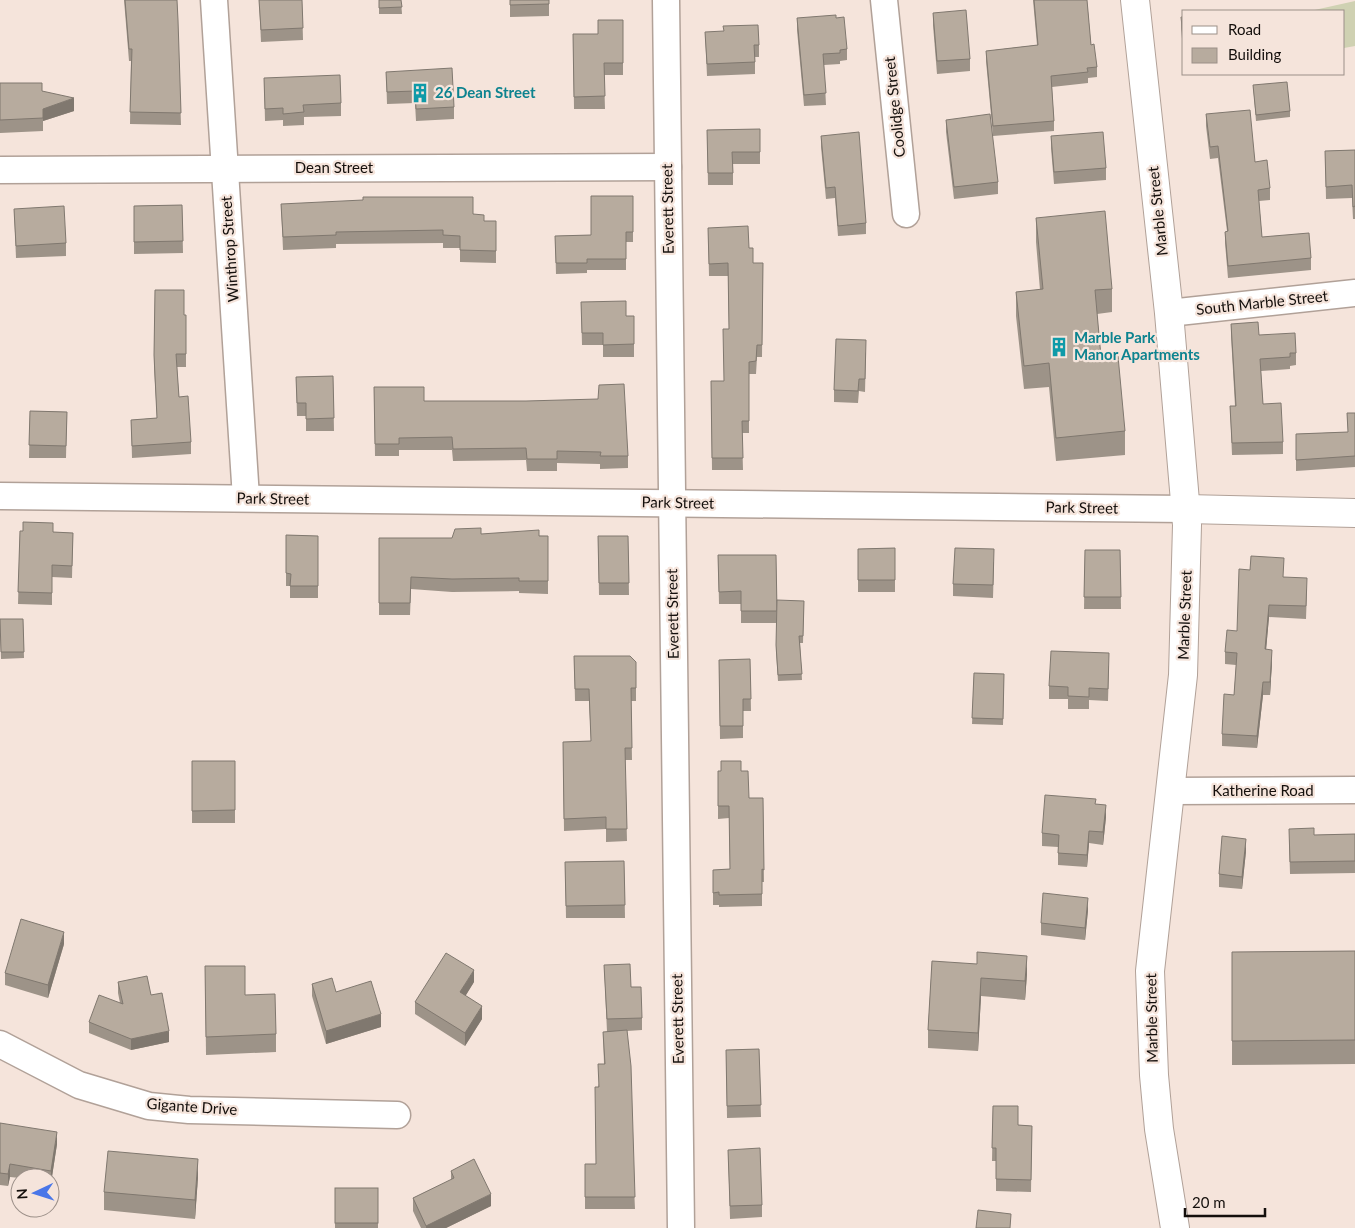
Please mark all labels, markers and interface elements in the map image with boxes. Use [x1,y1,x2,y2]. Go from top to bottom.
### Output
legend [1182,10,1345,75]
text: Road [1228,20,1261,38]
text: Building [1228,45,1281,63]
street label: Coolidge Street [880,55,908,158]
building icon: 26 Dean Street [409,82,431,104]
place label: 26 Dean Street [435,83,536,101]
street label: Dean Street [295,158,374,176]
street label: Everett Street [657,163,677,254]
street label: Marble Street [1143,165,1171,257]
street label: Winthrop Street [216,195,242,303]
street label: South Marble Street [1195,286,1329,318]
place label: Marble Park Manor Apartments [1074,328,1200,363]
building icon: Marble Park Manor Apartments [1048,336,1070,358]
street label: Park Street [237,488,310,508]
street label: Park Street [642,492,715,512]
street label: Park Street [1046,497,1119,517]
street label: Everett Street [662,568,682,659]
street label: Marble Street [1173,569,1195,660]
street label: Katherine Road [1212,781,1314,799]
street label: Marble Street [1141,972,1161,1063]
street label: Everett Street [667,973,687,1064]
street label: Gigante Drive [146,1094,238,1118]
north arrow [10,1168,60,1218]
scale bar [1185,1186,1265,1218]
text: N [13,1188,30,1200]
text: 20 m [1192,1193,1226,1211]

